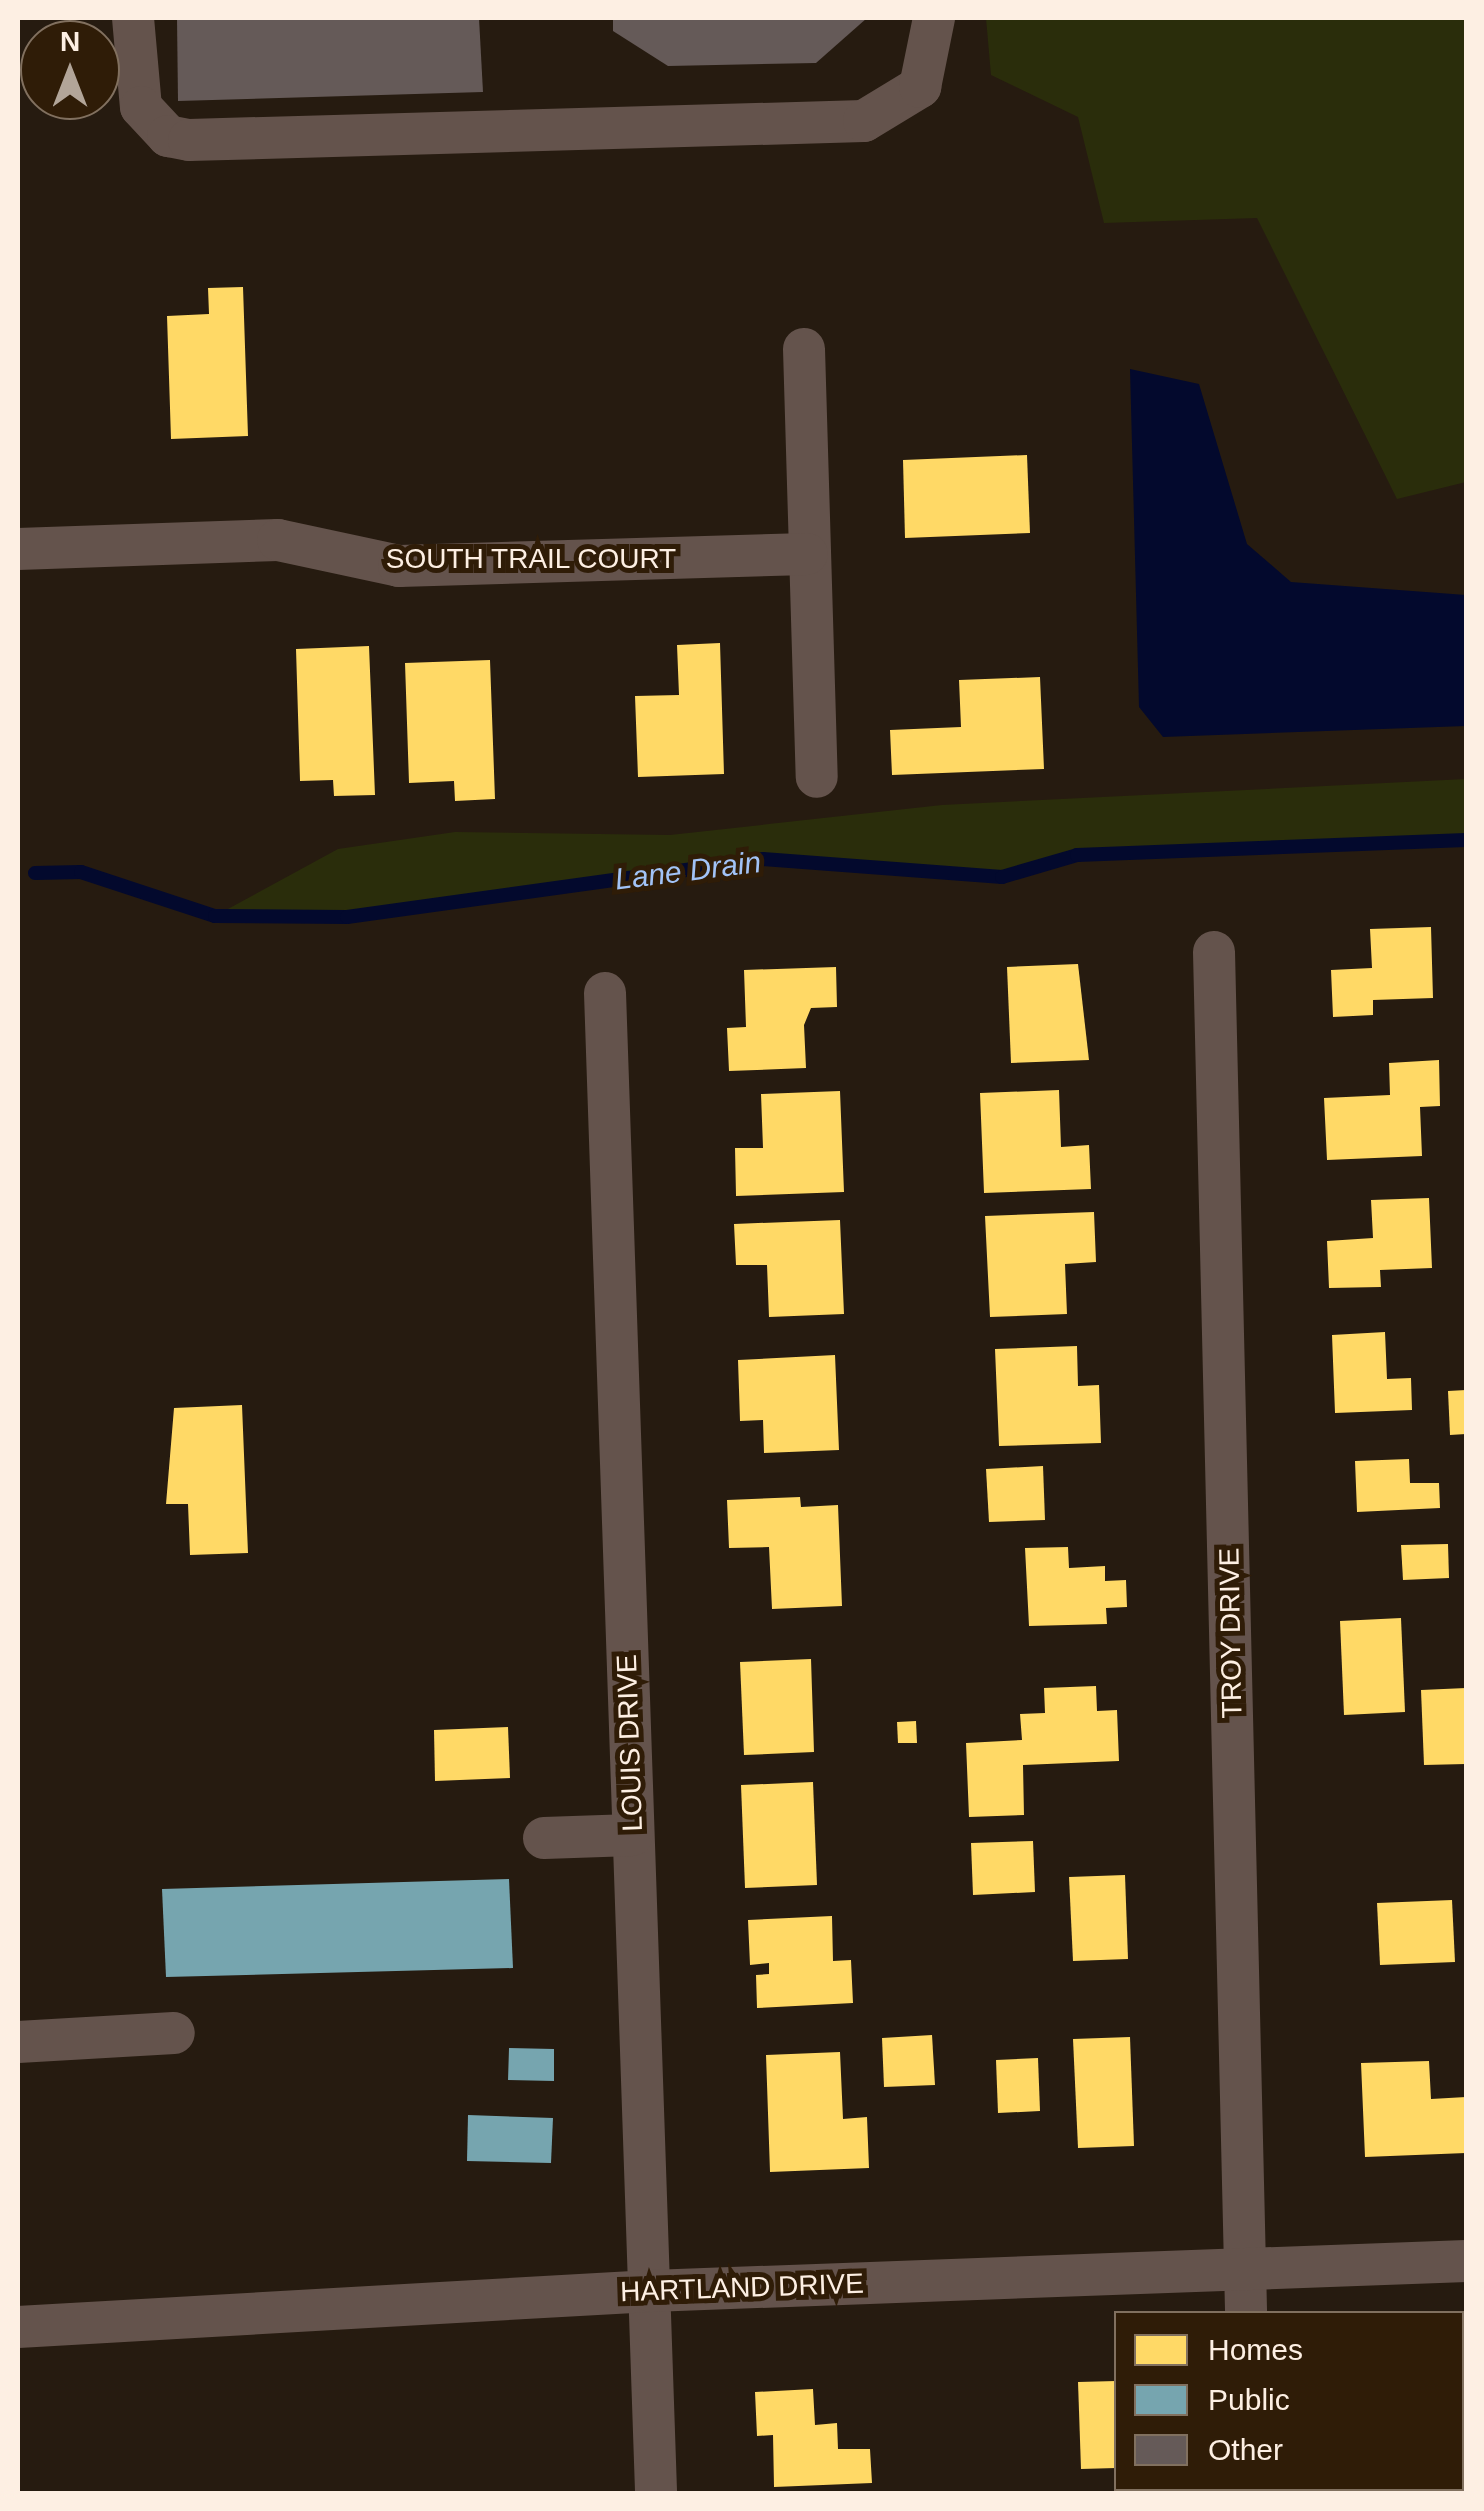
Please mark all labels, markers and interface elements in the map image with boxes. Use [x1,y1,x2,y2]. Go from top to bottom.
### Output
north arrow [20,20,120,120]
text: N [60,26,80,57]
street label: SOUTH TRAIL COURT [385,542,677,576]
water label: Lane Drain [613,844,763,898]
street label: TROY DRIVE [1213,1547,1249,1719]
street label: LOUIS DRIVE [610,1654,650,1832]
street label: HARTLAND DRIVE [620,2267,864,2309]
legend [1114,2311,1464,2491]
text: Homes [1208,2333,1303,2366]
text: Public [1208,2383,1290,2416]
text: Other [1208,2433,1283,2466]

